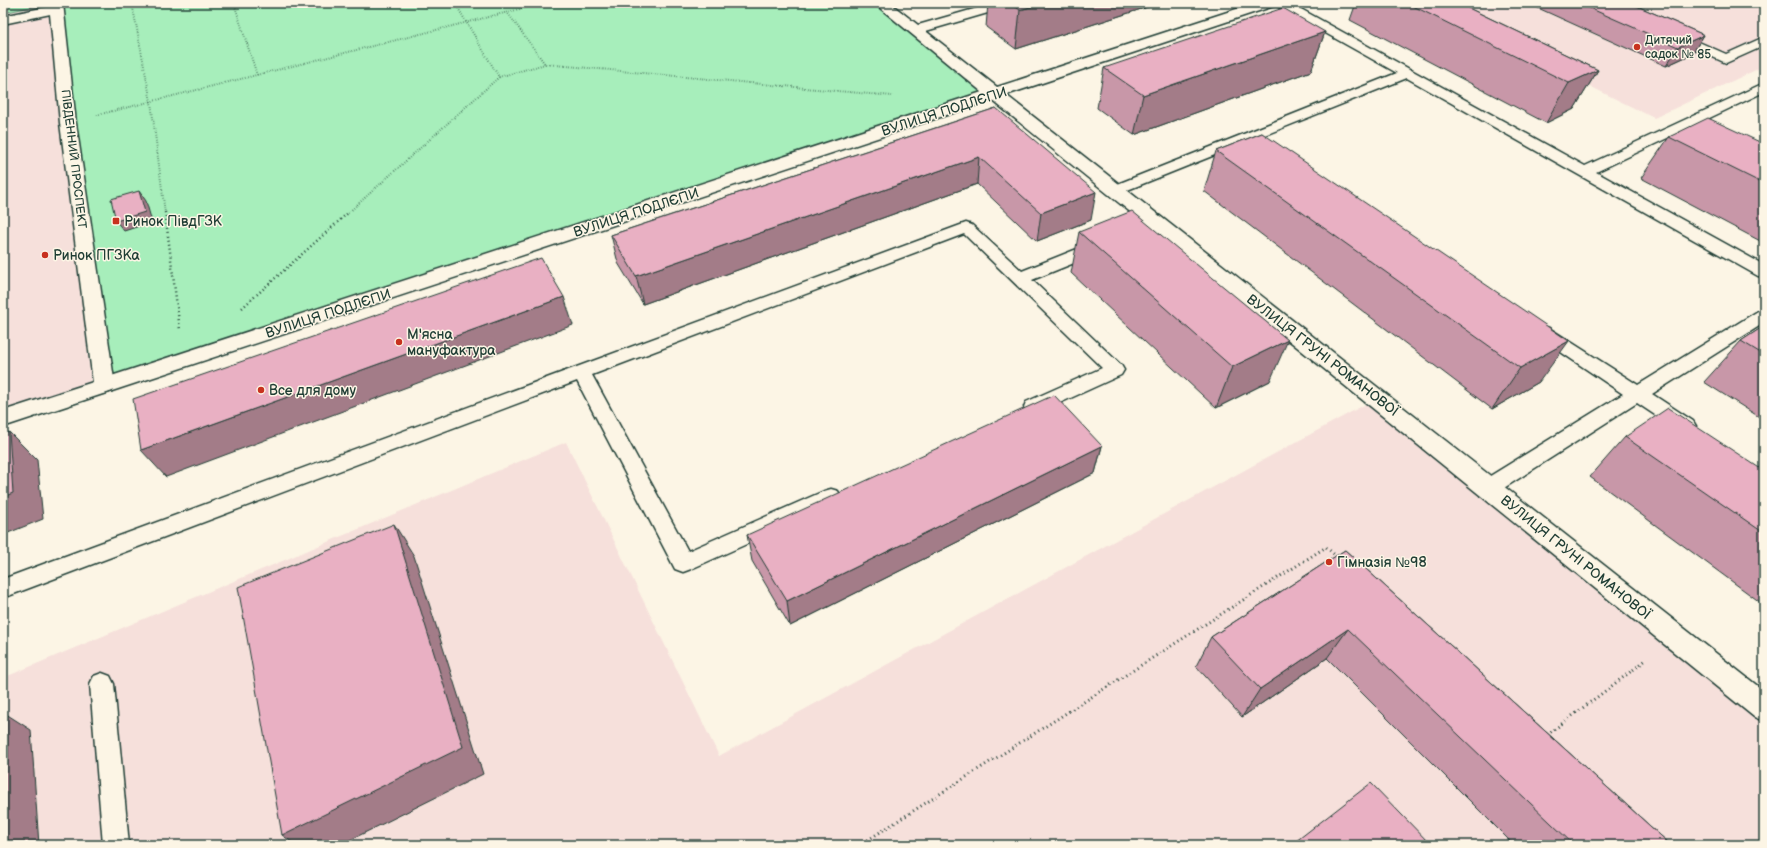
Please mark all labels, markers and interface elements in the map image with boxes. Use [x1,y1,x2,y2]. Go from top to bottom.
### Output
place label: Дитячий садок № 85 [1645,33,1711,62]
marker: Дитячий садок № 85 [1632,42,1642,52]
street label: ВУЛИЦЯ ПОДЛЄПИ [879,83,1009,140]
street label: ПІВДЕННИЙ ПРОСПЕКТ [58,89,89,229]
street label: ВУЛИЦЯ ПОДЛЄПИ [571,184,701,241]
place label: Ринок ПівдГЗК [124,213,223,230]
marker: Ринок ПівдГЗК [111,216,121,226]
place label: Ринок ПГЗКа [53,247,141,264]
marker: Ринок ПГЗКа [40,250,50,260]
street label: ВУЛИЦЯ ПОДЛЄПИ [263,285,393,342]
street label: ВУЛИЦЯ ГРУНІ РОМАНОВОЇ [1243,291,1403,421]
place label: М'ясна мануфактура [407,326,496,359]
marker: М'ясна мануфактура [394,337,404,347]
place label: Все для дому [269,382,356,399]
marker: Все для дому [256,385,266,395]
street label: ВУЛИЦЯ ГРУНІ РОМАНОВОЇ [1497,492,1655,624]
place label: Гімназія №98 [1337,554,1427,571]
marker: Гімназія №98 [1324,557,1334,567]

